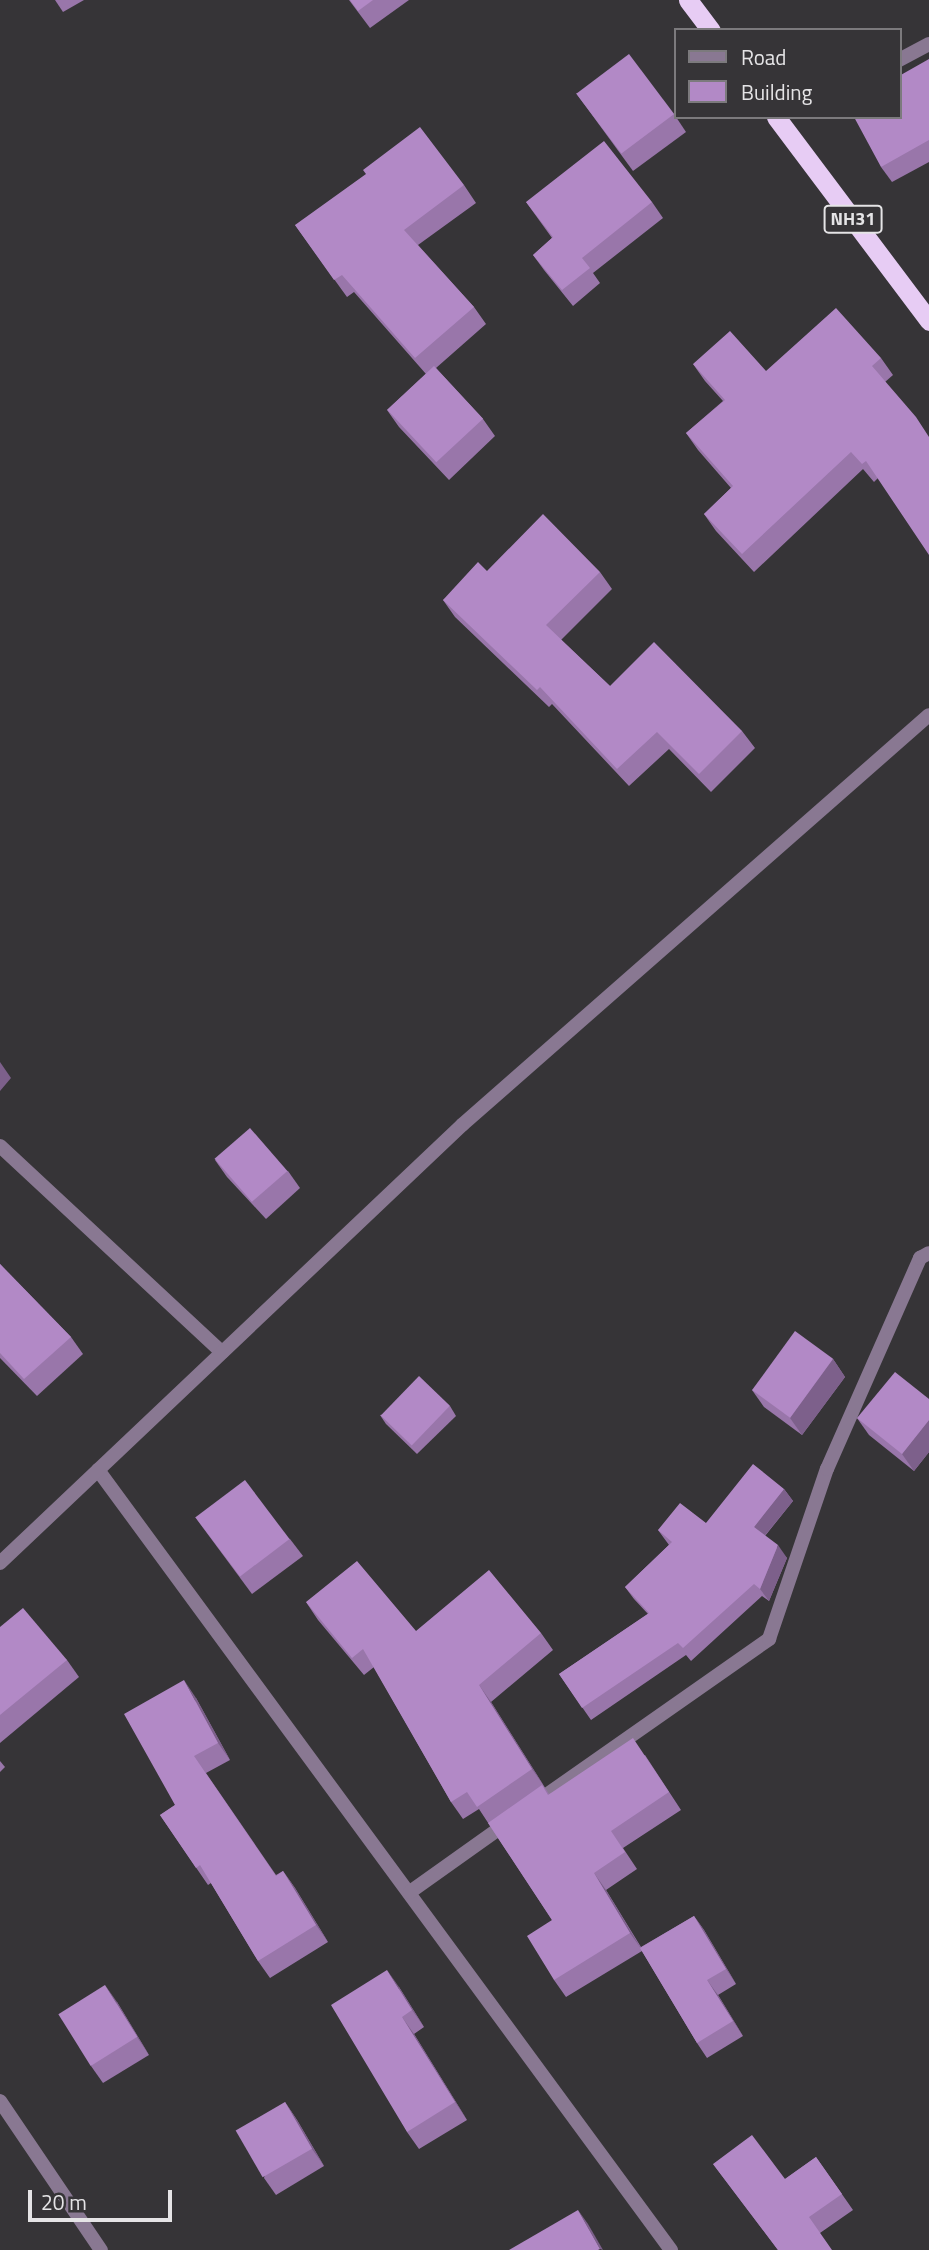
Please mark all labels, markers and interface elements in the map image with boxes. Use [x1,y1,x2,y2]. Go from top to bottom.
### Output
legend [674,28,901,119]
text: Road [741,41,786,73]
text: Building [741,76,812,108]
road number: NH31 [823,204,883,233]
scale bar [32,2176,175,2220]
text: 20 m [41,2186,87,2218]

